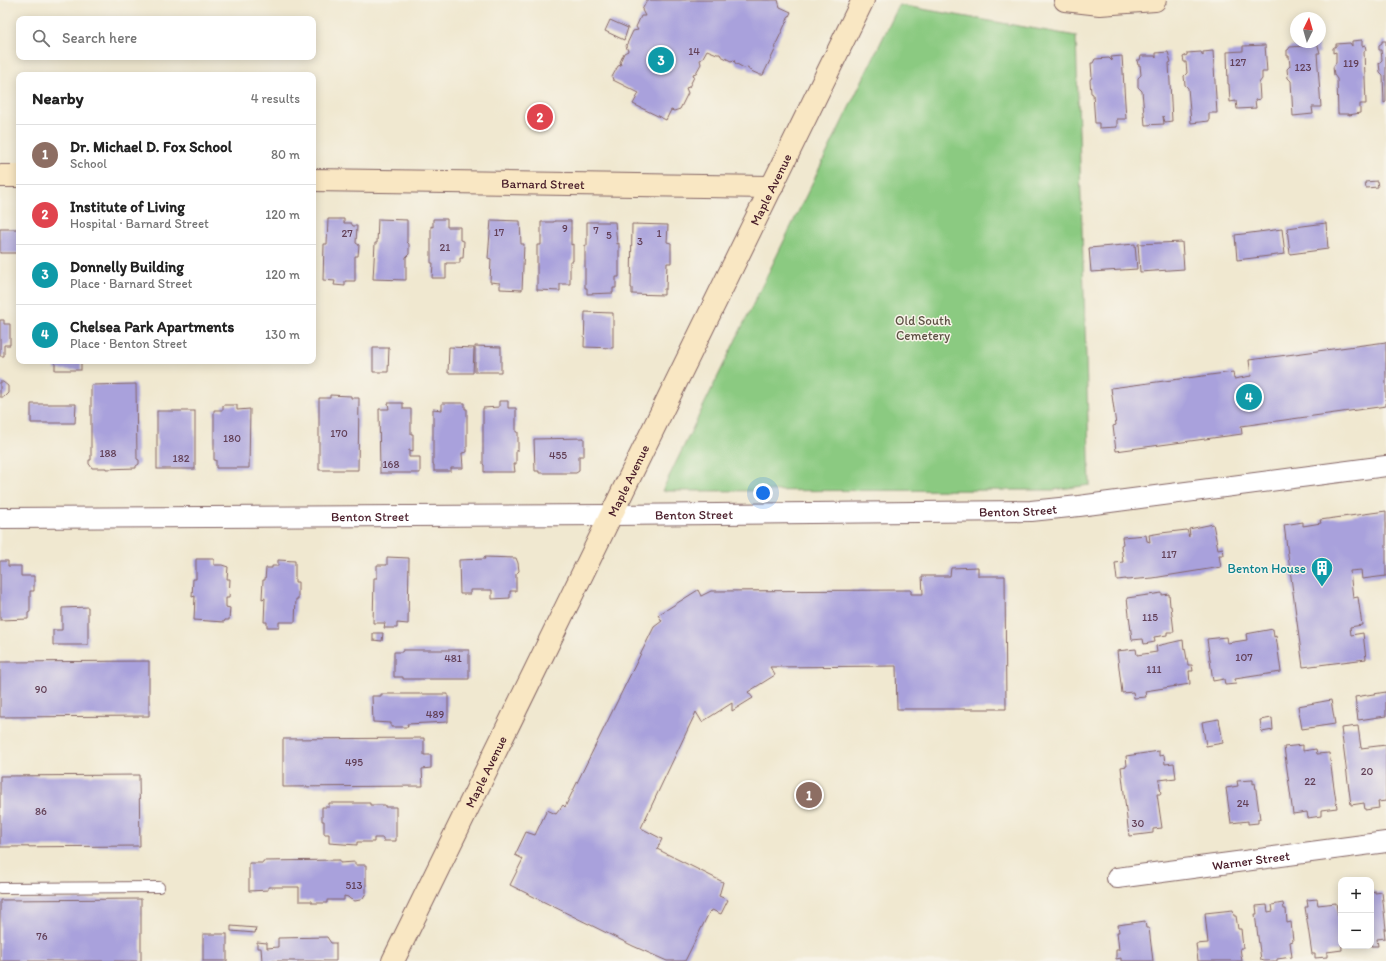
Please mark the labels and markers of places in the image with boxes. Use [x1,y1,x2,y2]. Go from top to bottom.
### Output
pin: 3 [648,45,674,75]
pin: 2 [527,102,553,132]
pin: 4 [1236,382,1262,412]
building icon: Benton House [1309,555,1335,588]
place label: Benton House [1228,561,1306,576]
pin: 1 [796,780,822,810]

